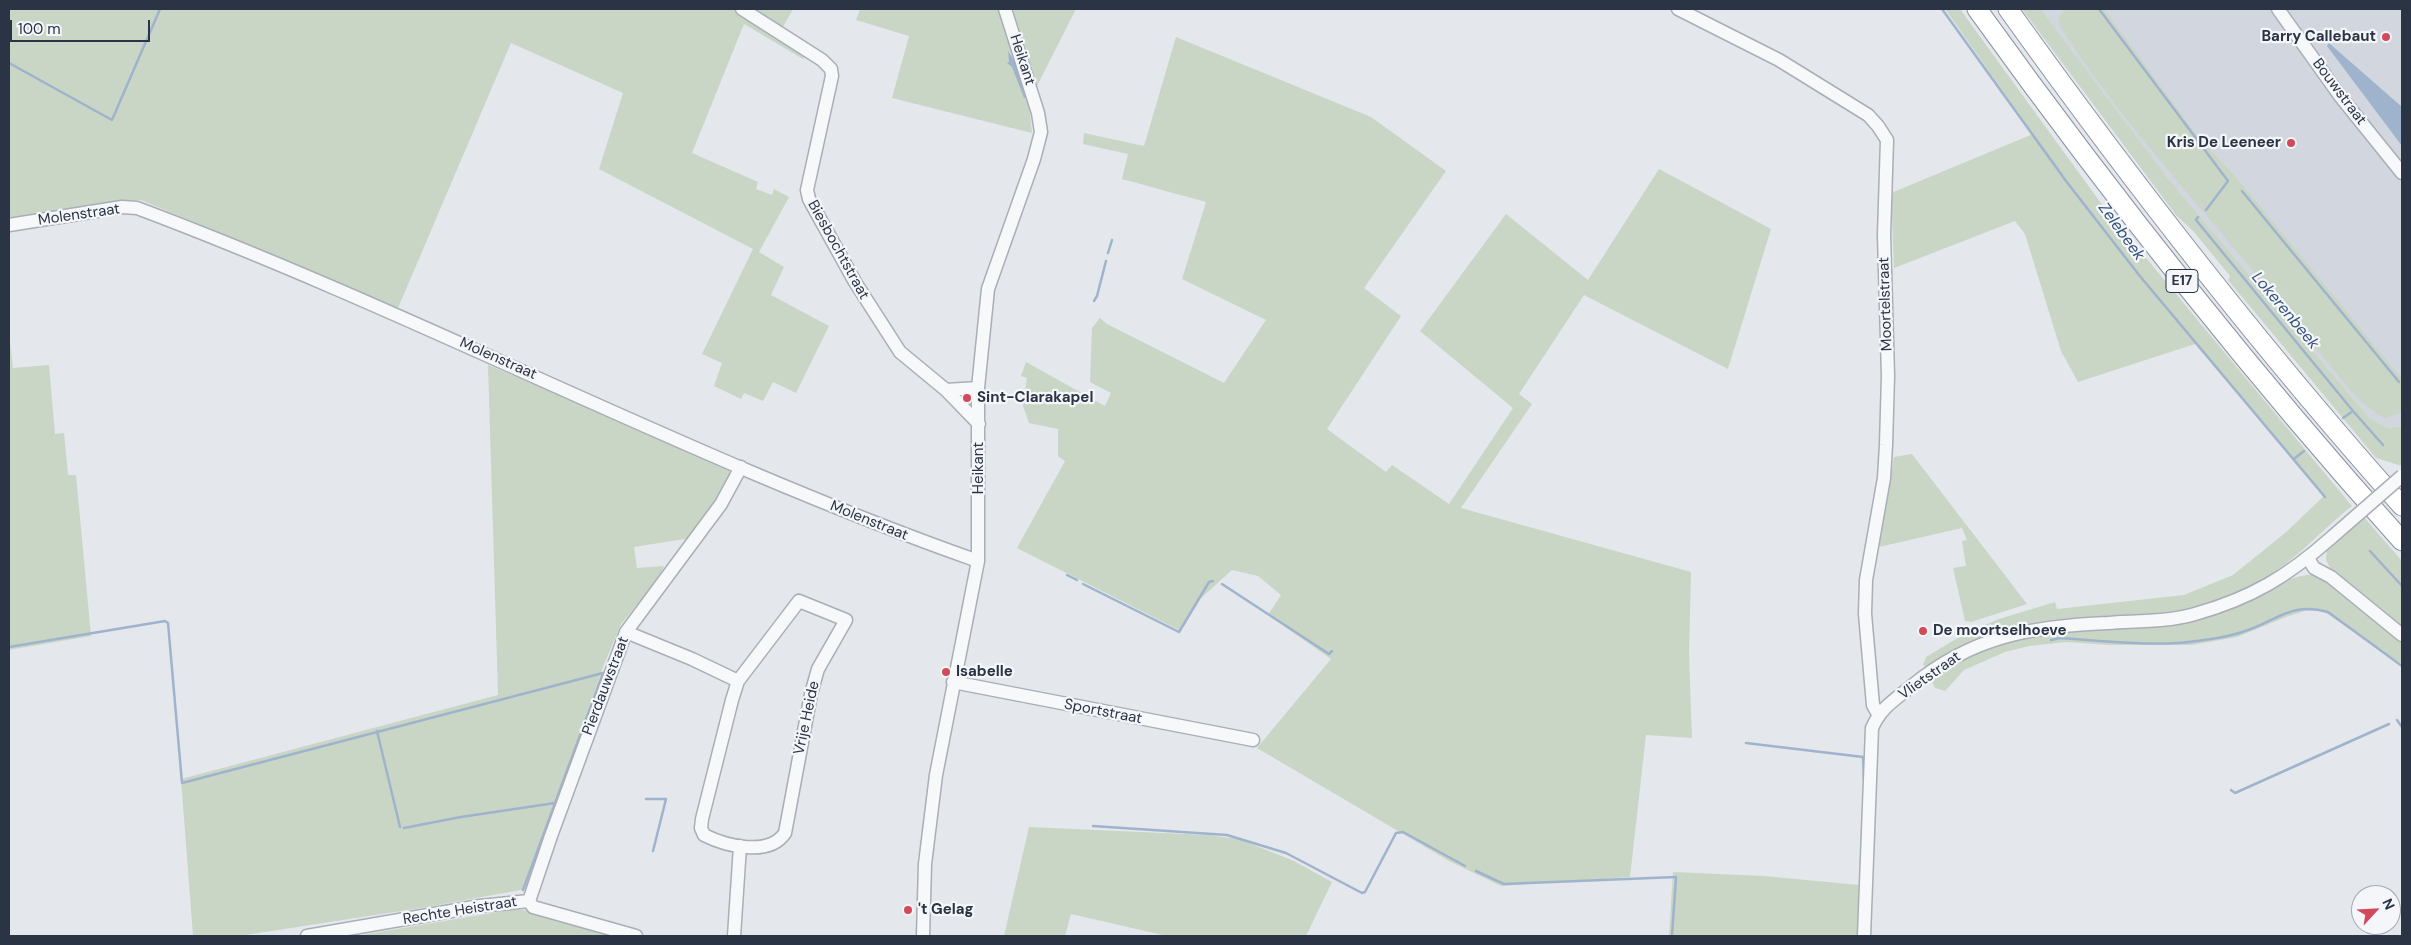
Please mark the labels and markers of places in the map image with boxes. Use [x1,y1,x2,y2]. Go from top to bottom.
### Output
place label: Barry Callebaut [2262,28,2376,46]
marker: Barry Callebaut [2380,31,2392,43]
place label: Kris De Leeneer [2167,134,2281,152]
marker: Kris De Leeneer [2285,137,2297,149]
place label: Sint-Clarakapel [977,389,1093,407]
marker: Sint-Clarakapel [961,392,973,404]
place label: De moortselhoeve [1933,622,2067,640]
marker: De moortselhoeve [1917,625,1929,637]
place label: Isabelle [956,663,1013,681]
marker: Isabelle [940,666,952,678]
place label: 't Gelag [918,901,973,919]
marker: 't Gelag [902,904,914,916]

